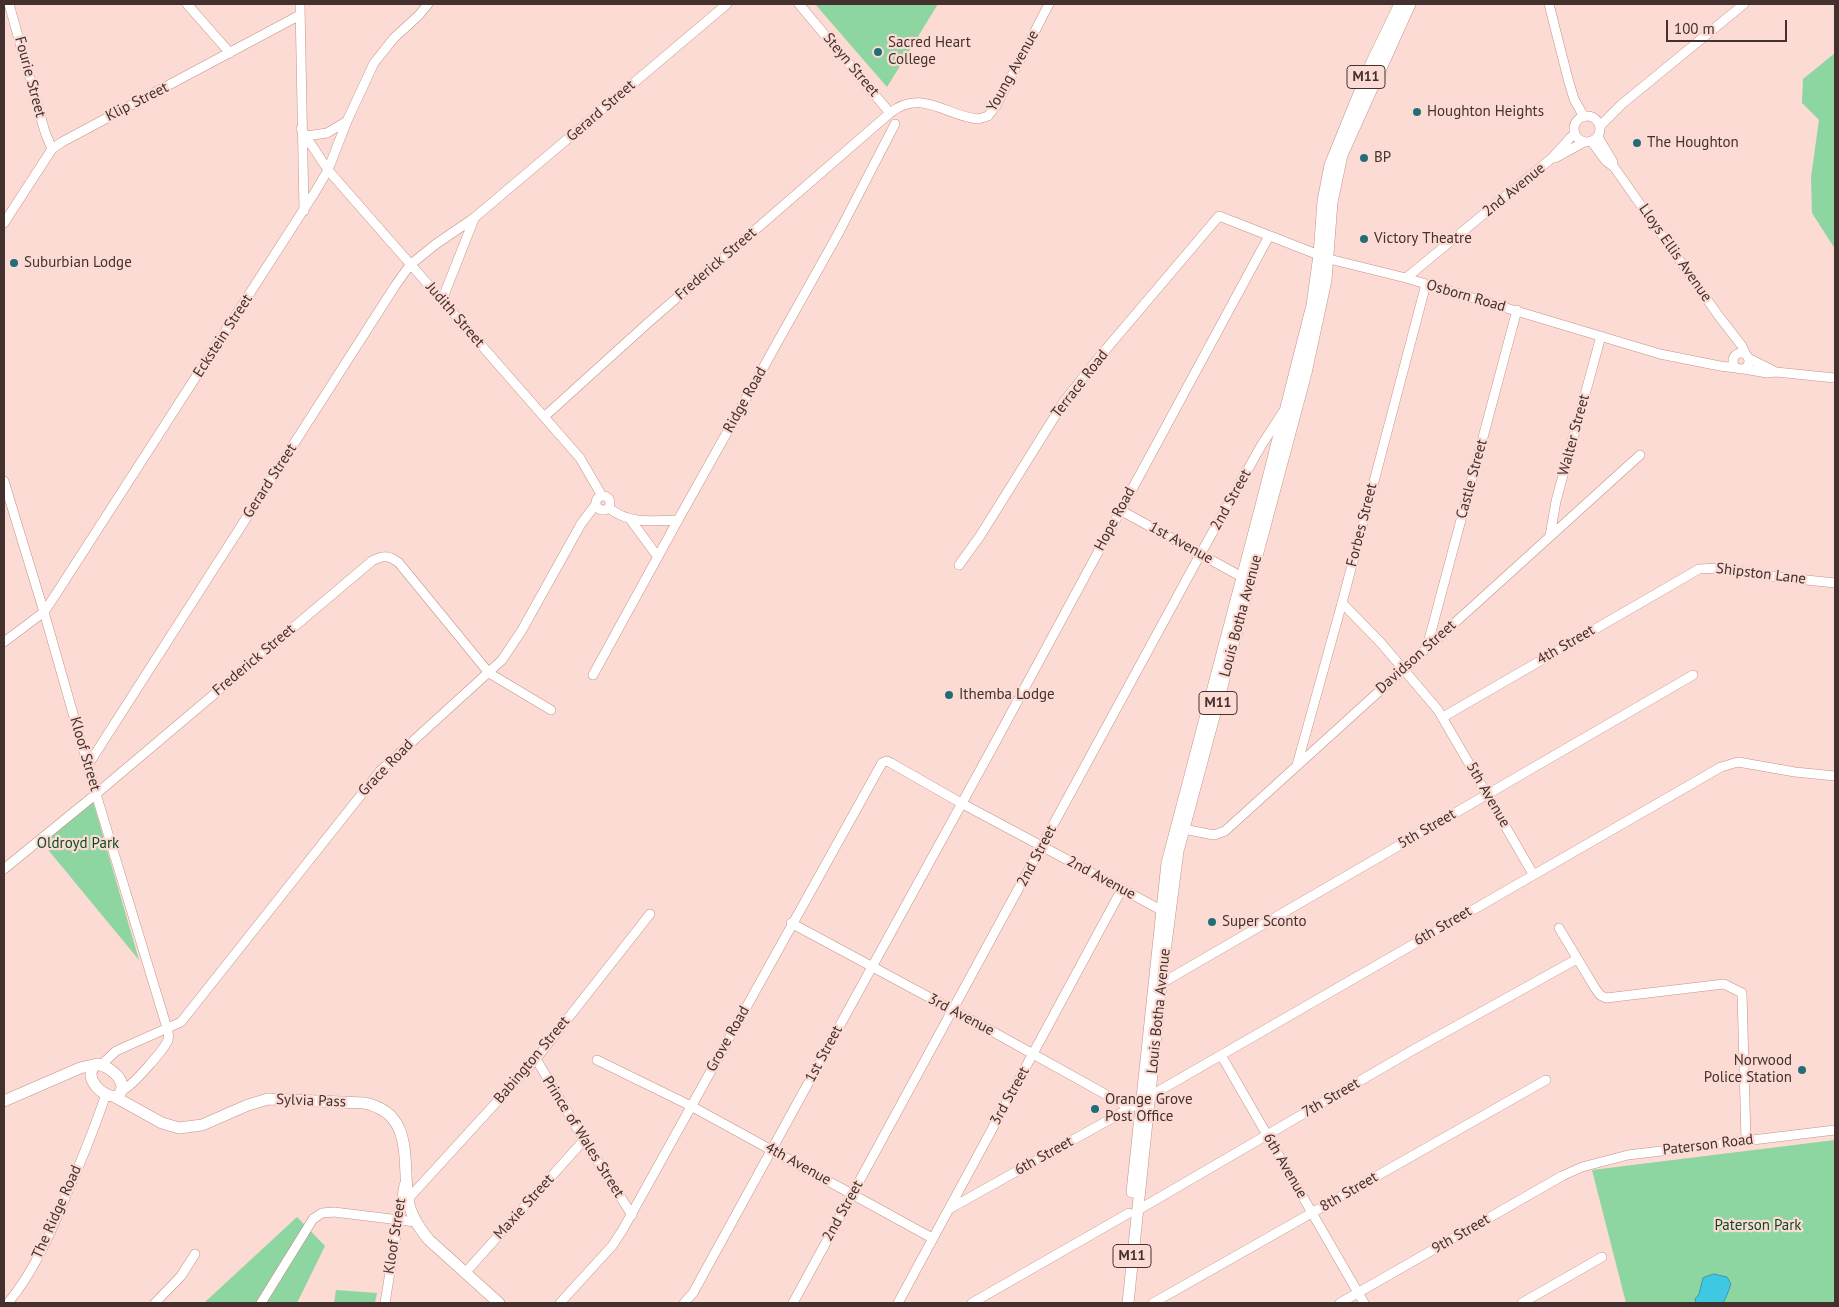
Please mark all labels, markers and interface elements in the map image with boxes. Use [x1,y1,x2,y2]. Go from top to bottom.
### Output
scale bar [1669,10,1790,42]
text: 100 m [1674,19,1715,38]
street label: Young Avenue [983,27,1043,115]
street label: Steyn Street [819,29,883,101]
place label: Sacred Heart College [888,34,971,69]
street label: Fourie Street [11,35,49,119]
marker: Sacred Heart College [872,46,884,58]
road number: M11 [1347,66,1385,88]
street label: Gerard Street [563,76,639,146]
street label: Klip Street [103,79,171,125]
place label: Houghton Heights [1427,103,1544,121]
marker: Houghton Heights [1411,106,1423,118]
place label: The Houghton [1647,134,1739,152]
marker: The Houghton [1631,137,1643,149]
place label: BP [1374,149,1391,167]
marker: BP [1358,152,1370,164]
street label: 2nd Avenue [1479,159,1549,221]
street label: Lloys Ellis Avenue [1635,201,1715,305]
street label: Frederick Street [672,224,760,304]
place label: Victory Theatre [1374,230,1472,248]
marker: Victory Theatre [1358,233,1370,245]
place label: Suburbian Lodge [24,254,132,272]
marker: Suburbian Lodge [8,257,20,269]
street label: Osborn Road [1424,276,1508,316]
street label: Judith Street [422,279,488,351]
street label: Eckstein Street [189,291,257,381]
street label: Terrace Road [1048,346,1112,422]
street label: Ridge Road [720,364,770,436]
street label: Walter Street [1554,392,1594,478]
street label: Castle Street [1453,437,1491,521]
street label: Gerard Street [239,441,301,521]
street label: 2nd Street [1207,466,1255,534]
street label: Forbes Street [1343,481,1381,569]
street label: Hope Road [1091,484,1139,554]
street label: 1st Avenue [1146,518,1216,568]
street label: Louis Botha Avenue [1216,553,1266,679]
street label: Shipston Lane [1715,560,1807,588]
street label: Davidson Street [1372,616,1460,698]
street label: Frederick Street [209,620,299,700]
street label: 4th Street [1534,621,1598,669]
place label: Ithemba Lodge [959,686,1055,704]
marker: Ithemba Lodge [943,689,955,701]
road number: M11 [1199,691,1237,714]
street label: Kloof Street [66,715,104,793]
street label: Grace Road [355,736,417,800]
street label: 5th Avenue [1462,759,1514,831]
street label: 5th Street [1395,805,1459,853]
street label: 2nd Street [1013,822,1061,890]
park label: Oldroyd Park [37,835,119,853]
street label: 2nd Avenue [1064,852,1138,904]
street label: 6th Street [1411,902,1475,950]
place label: Super Sconto [1222,913,1306,931]
marker: Super Sconto [1206,916,1218,928]
street label: Louis Botha Avenue [1143,948,1175,1074]
street label: 3rd Avenue [925,990,997,1040]
street label: Grove Road [703,1003,753,1075]
street label: Babington Street [490,1013,574,1107]
street label: 1st Street [802,1022,846,1086]
place label: Norwood Police Station [1704,1052,1792,1087]
street label: 3rd Street [987,1064,1033,1128]
marker: Norwood Police Station [1796,1064,1808,1076]
street label: Prince of Wales Street [538,1073,628,1201]
street label: 7th Street [1299,1074,1363,1122]
street label: Sylvia Pass [276,1091,346,1111]
place label: Orange Grove Post Office [1105,1091,1193,1126]
marker: Orange Grove Post Office [1089,1103,1101,1115]
street label: 6th Avenue [1259,1130,1311,1202]
street label: Paterson Road [1662,1131,1754,1159]
street label: 6th Street [1012,1133,1076,1179]
street label: 4th Avenue [762,1139,834,1189]
street label: The Ridge Road [28,1162,86,1262]
street label: 8th Street [1317,1168,1381,1216]
street label: Maxie Street [490,1171,558,1243]
street label: 2nd Street [819,1177,867,1245]
street label: Kloof Street [380,1197,410,1275]
street label: 9th Street [1429,1210,1493,1258]
park label: Paterson Park [1714,1217,1802,1235]
road number: M11 [1113,1244,1151,1268]

